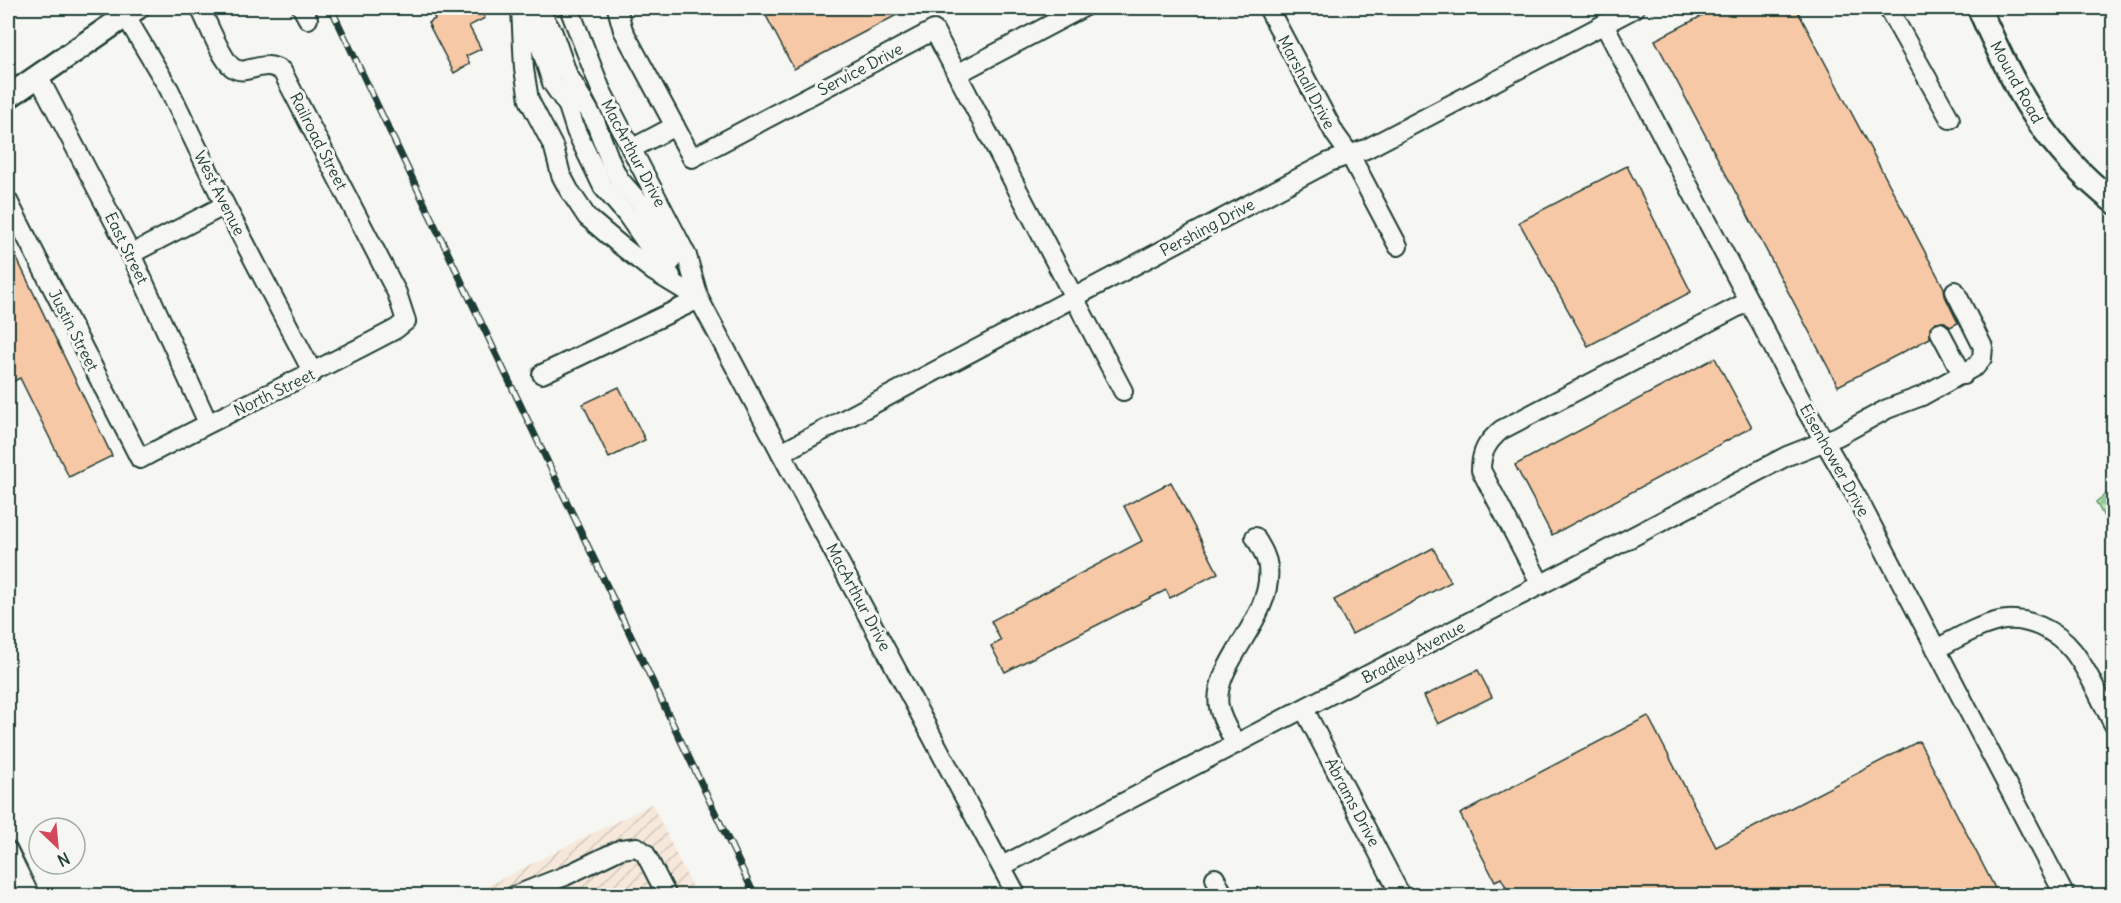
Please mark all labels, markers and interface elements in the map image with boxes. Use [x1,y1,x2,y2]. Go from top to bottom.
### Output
street label: Marshall Drive [1274,32,1340,132]
street label: Mound Road [1986,37,2048,127]
street label: Service Drive [814,38,906,100]
street label: Railroad Street [286,89,352,194]
street label: MacArthur Drive [597,96,671,210]
street label: West Avenue [190,147,250,239]
street label: Pershing Drive [1156,194,1258,260]
street label: East Street [101,209,153,288]
street label: Justin Street [45,286,103,375]
street label: North Street [230,364,318,420]
street label: Eisenhower Drive [1796,400,1874,520]
street label: MacArthur Drive [822,540,896,654]
street label: Bradley Avenue [1358,616,1468,688]
street label: Abrams Drive [1321,754,1385,850]
north arrow [27,816,87,876]
text: N [54,848,73,871]

